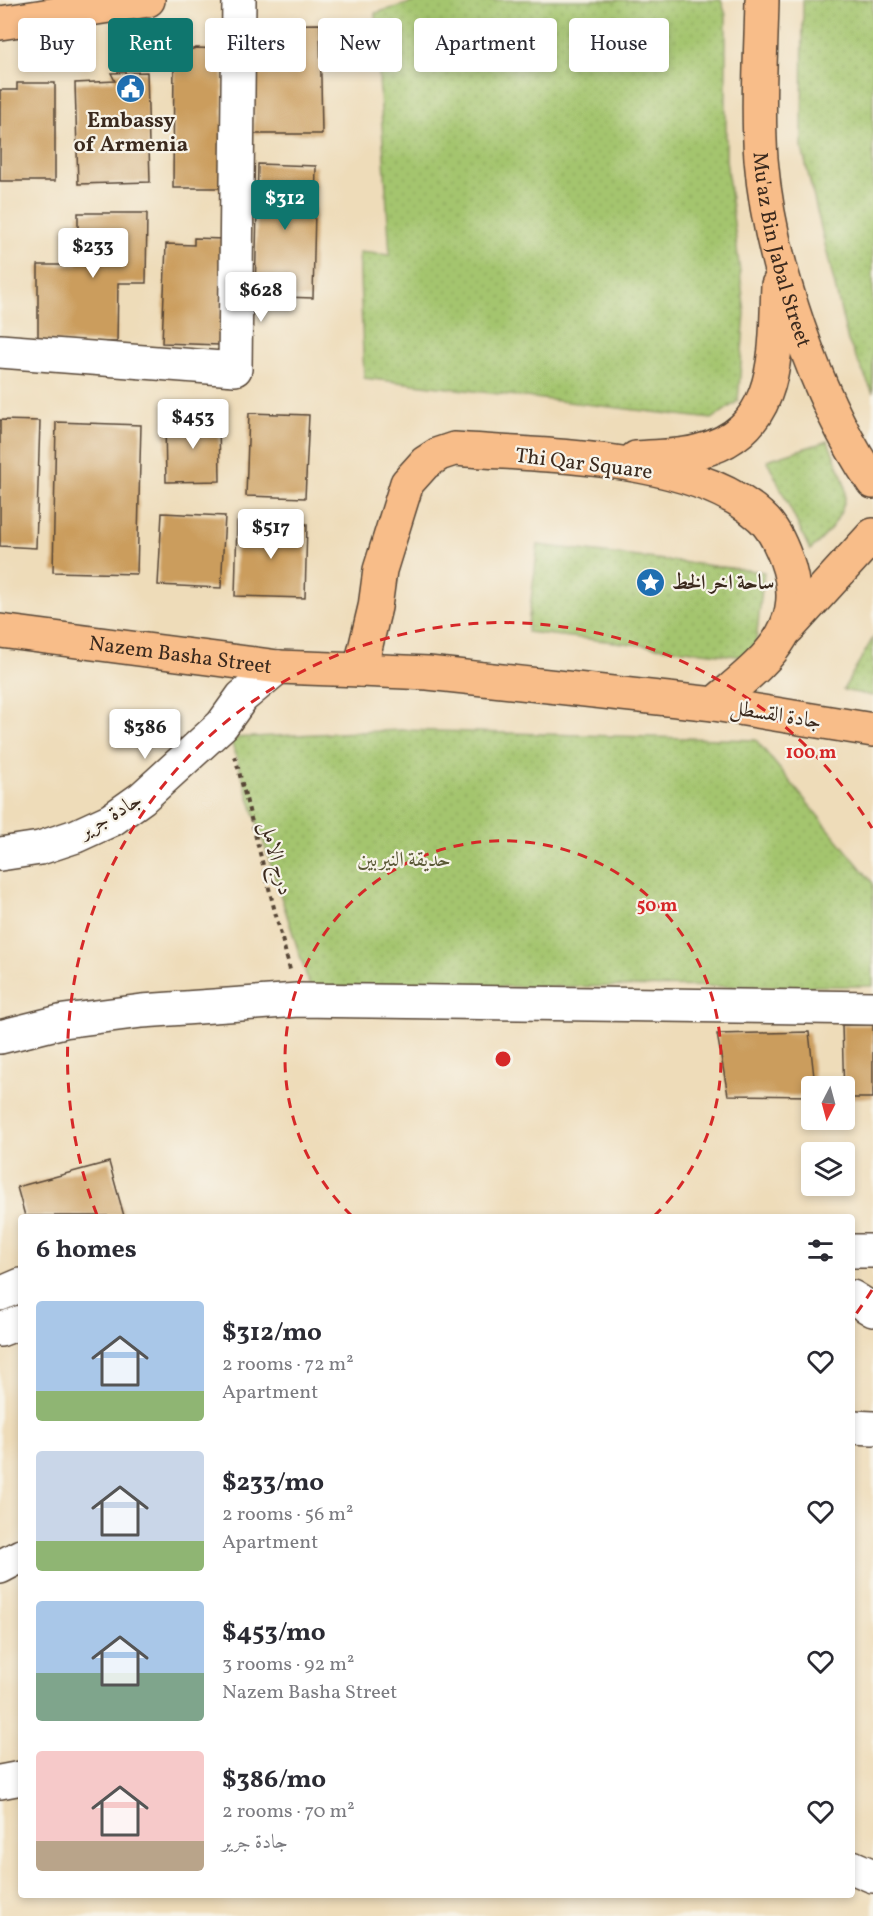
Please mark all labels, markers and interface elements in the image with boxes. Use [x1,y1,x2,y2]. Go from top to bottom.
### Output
chip: Buy [18,18,96,72]
chip: Rent [108,18,193,72]
chip: Filters [205,18,306,72]
chip: New [318,18,402,72]
chip: Apartment [414,18,557,72]
chip: House [569,18,669,72]
public building icon: Embassy of Armenia [115,73,147,105]
place label: Embassy of Armenia [74,107,188,160]
street label: Mu'az Bin Jabal Street [744,151,818,352]
pin: $312 [249,180,321,231]
text: $312 [265,185,305,213]
pin: $233 [57,228,129,279]
text: $233 [72,233,114,261]
pin: $628 [225,272,297,323]
text: $628 [239,277,283,305]
pin: $453 [157,399,229,450]
text: $453 [172,404,214,432]
street label: Thi Qar Square [514,442,654,487]
pin: $517 [235,509,307,560]
text: $517 [252,514,290,542]
place icon: ساحة اخر الخط [635,566,667,598]
place label: ساحة اخر الخط [672,569,774,598]
street label: Nazem Basha Street [87,630,274,682]
street label: جادة القسطل [728,694,824,737]
pin: $386 [109,709,181,760]
text: $386 [123,714,167,742]
text: 100 m [786,741,836,766]
street label: جادة جرير [72,786,148,848]
street label: درج الامل [249,818,299,899]
park label: حديقة النيربين [357,846,451,875]
text: 50 m [637,894,677,919]
centre of rings [493,1049,513,1069]
north arrow [801,1076,855,1130]
map controls [801,1076,855,1196]
button: layers [801,1142,855,1196]
text: 6 homes [36,1232,137,1268]
icon: filters [804,1234,837,1267]
text: $312/mo [222,1315,322,1351]
icon: home [84,1325,156,1397]
icon: heart [804,1345,837,1378]
text: 2 rooms · 72 m² [222,1351,354,1379]
text: Apartment [222,1379,318,1407]
text: $233/mo [222,1465,324,1501]
icon: home [84,1475,156,1547]
icon: heart [804,1495,837,1528]
text: 2 rooms · 56 m² [222,1501,353,1529]
text: Apartment [222,1529,318,1557]
text: $453/mo [222,1615,326,1651]
icon: home [84,1625,156,1697]
icon: heart [804,1645,837,1678]
text: 3 rooms · 92 m² [222,1651,354,1679]
text: Nazem Basha Street [222,1679,397,1707]
text: $386/mo [222,1762,326,1798]
icon: home [84,1775,156,1847]
icon: heart [804,1795,837,1828]
text: 2 rooms · 70 m² [222,1798,355,1826]
text: جادة جرير [222,1829,288,1857]

